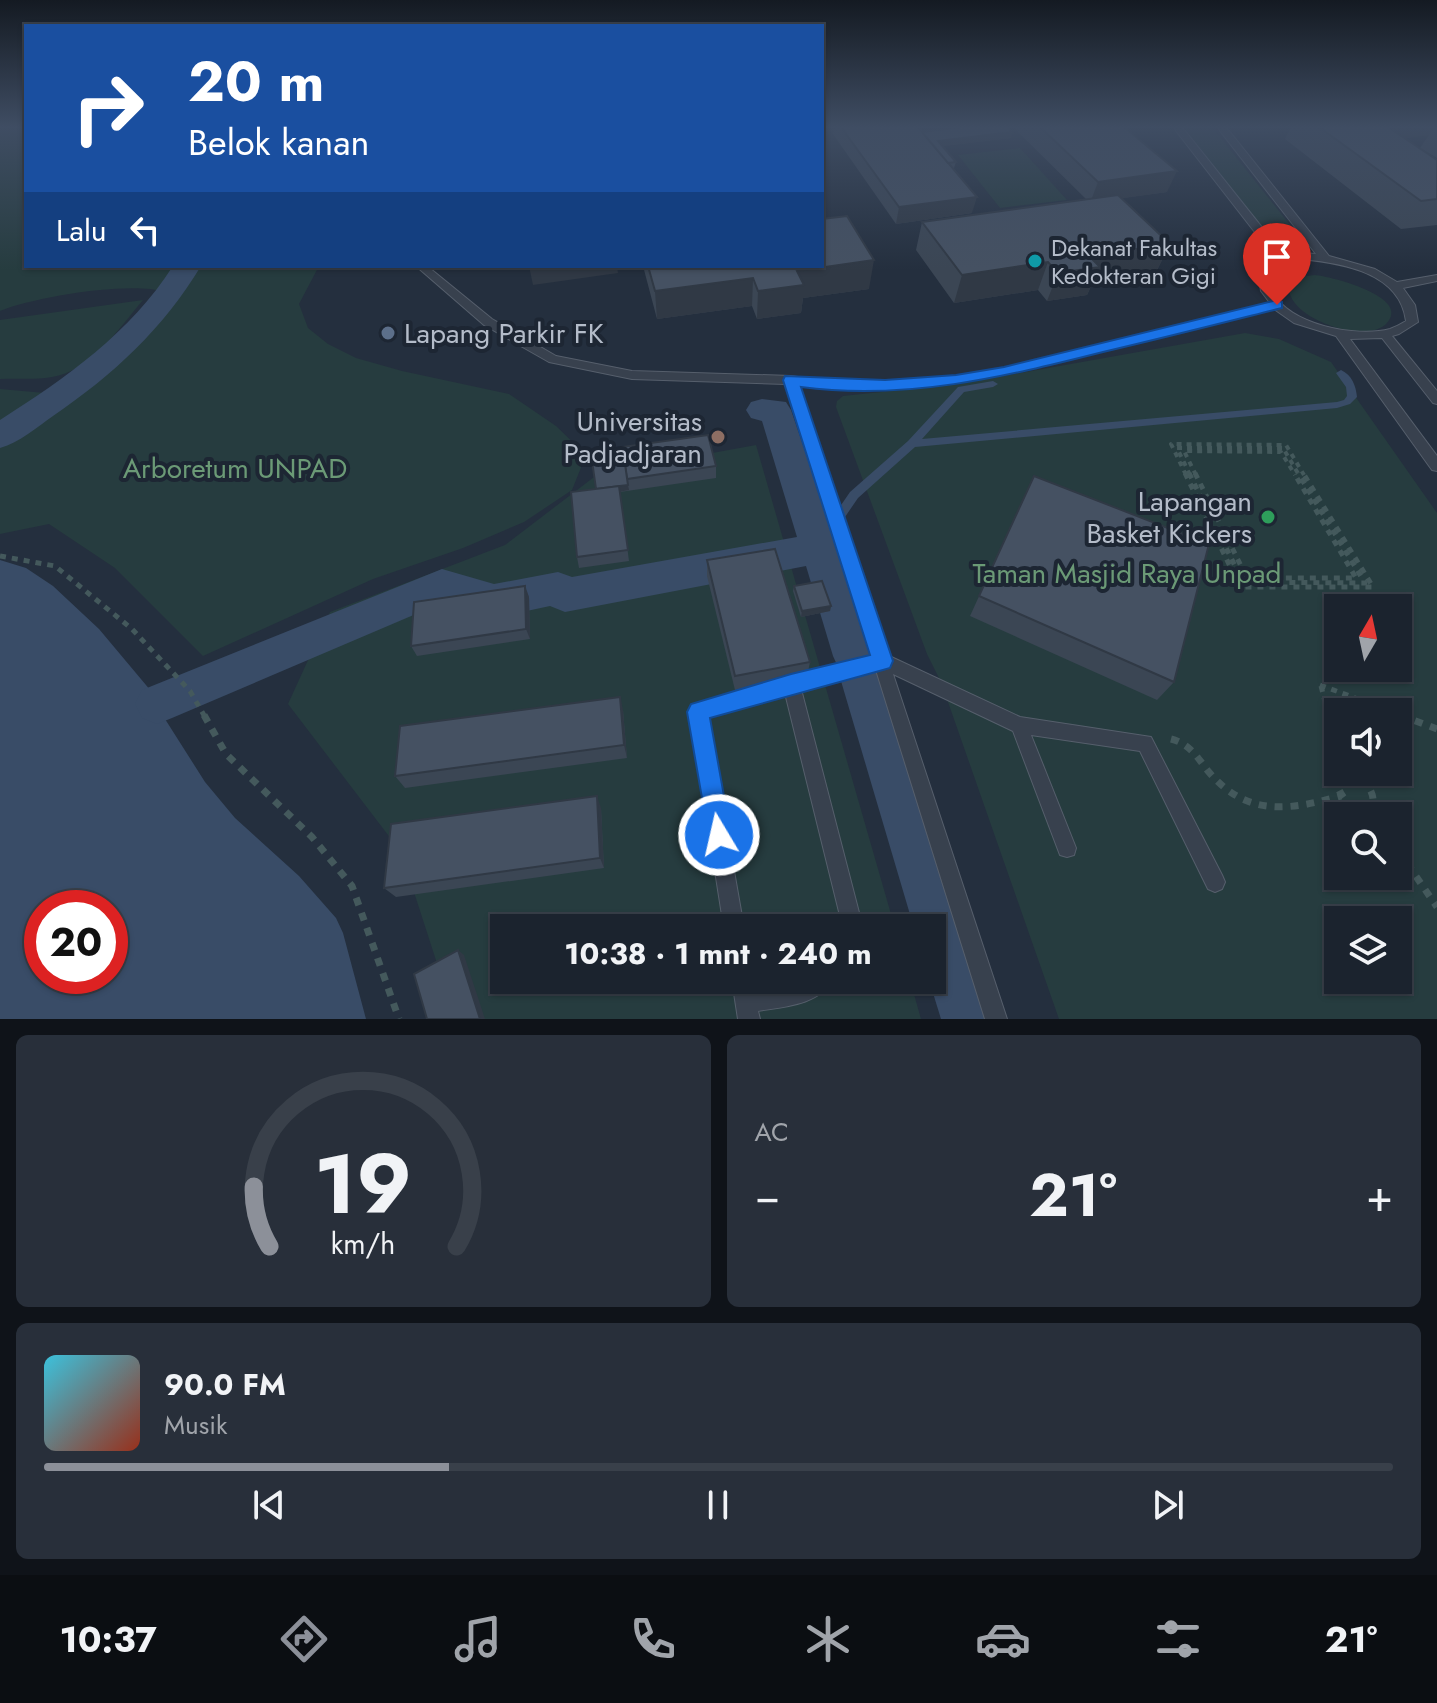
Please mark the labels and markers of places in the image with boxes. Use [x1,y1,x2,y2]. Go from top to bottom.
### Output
pin [1243,223,1311,305]
place label: Dekanat Fakultas Kedokteran Gigi [1051,230,1217,293]
marker: Dekanat Fakultas Kedokteran Gigi [1026,252,1044,270]
place label: Lapang Parkir FK [404,313,604,354]
marker: Lapang Parkir FK [379,324,397,342]
place label: Universitas Padjadjaran [563,401,702,474]
marker: Universitas Padjadjaran [709,428,727,446]
place label: Lapangan Basket Kickers [1086,481,1252,554]
marker: Lapangan Basket Kickers [1259,508,1277,526]

